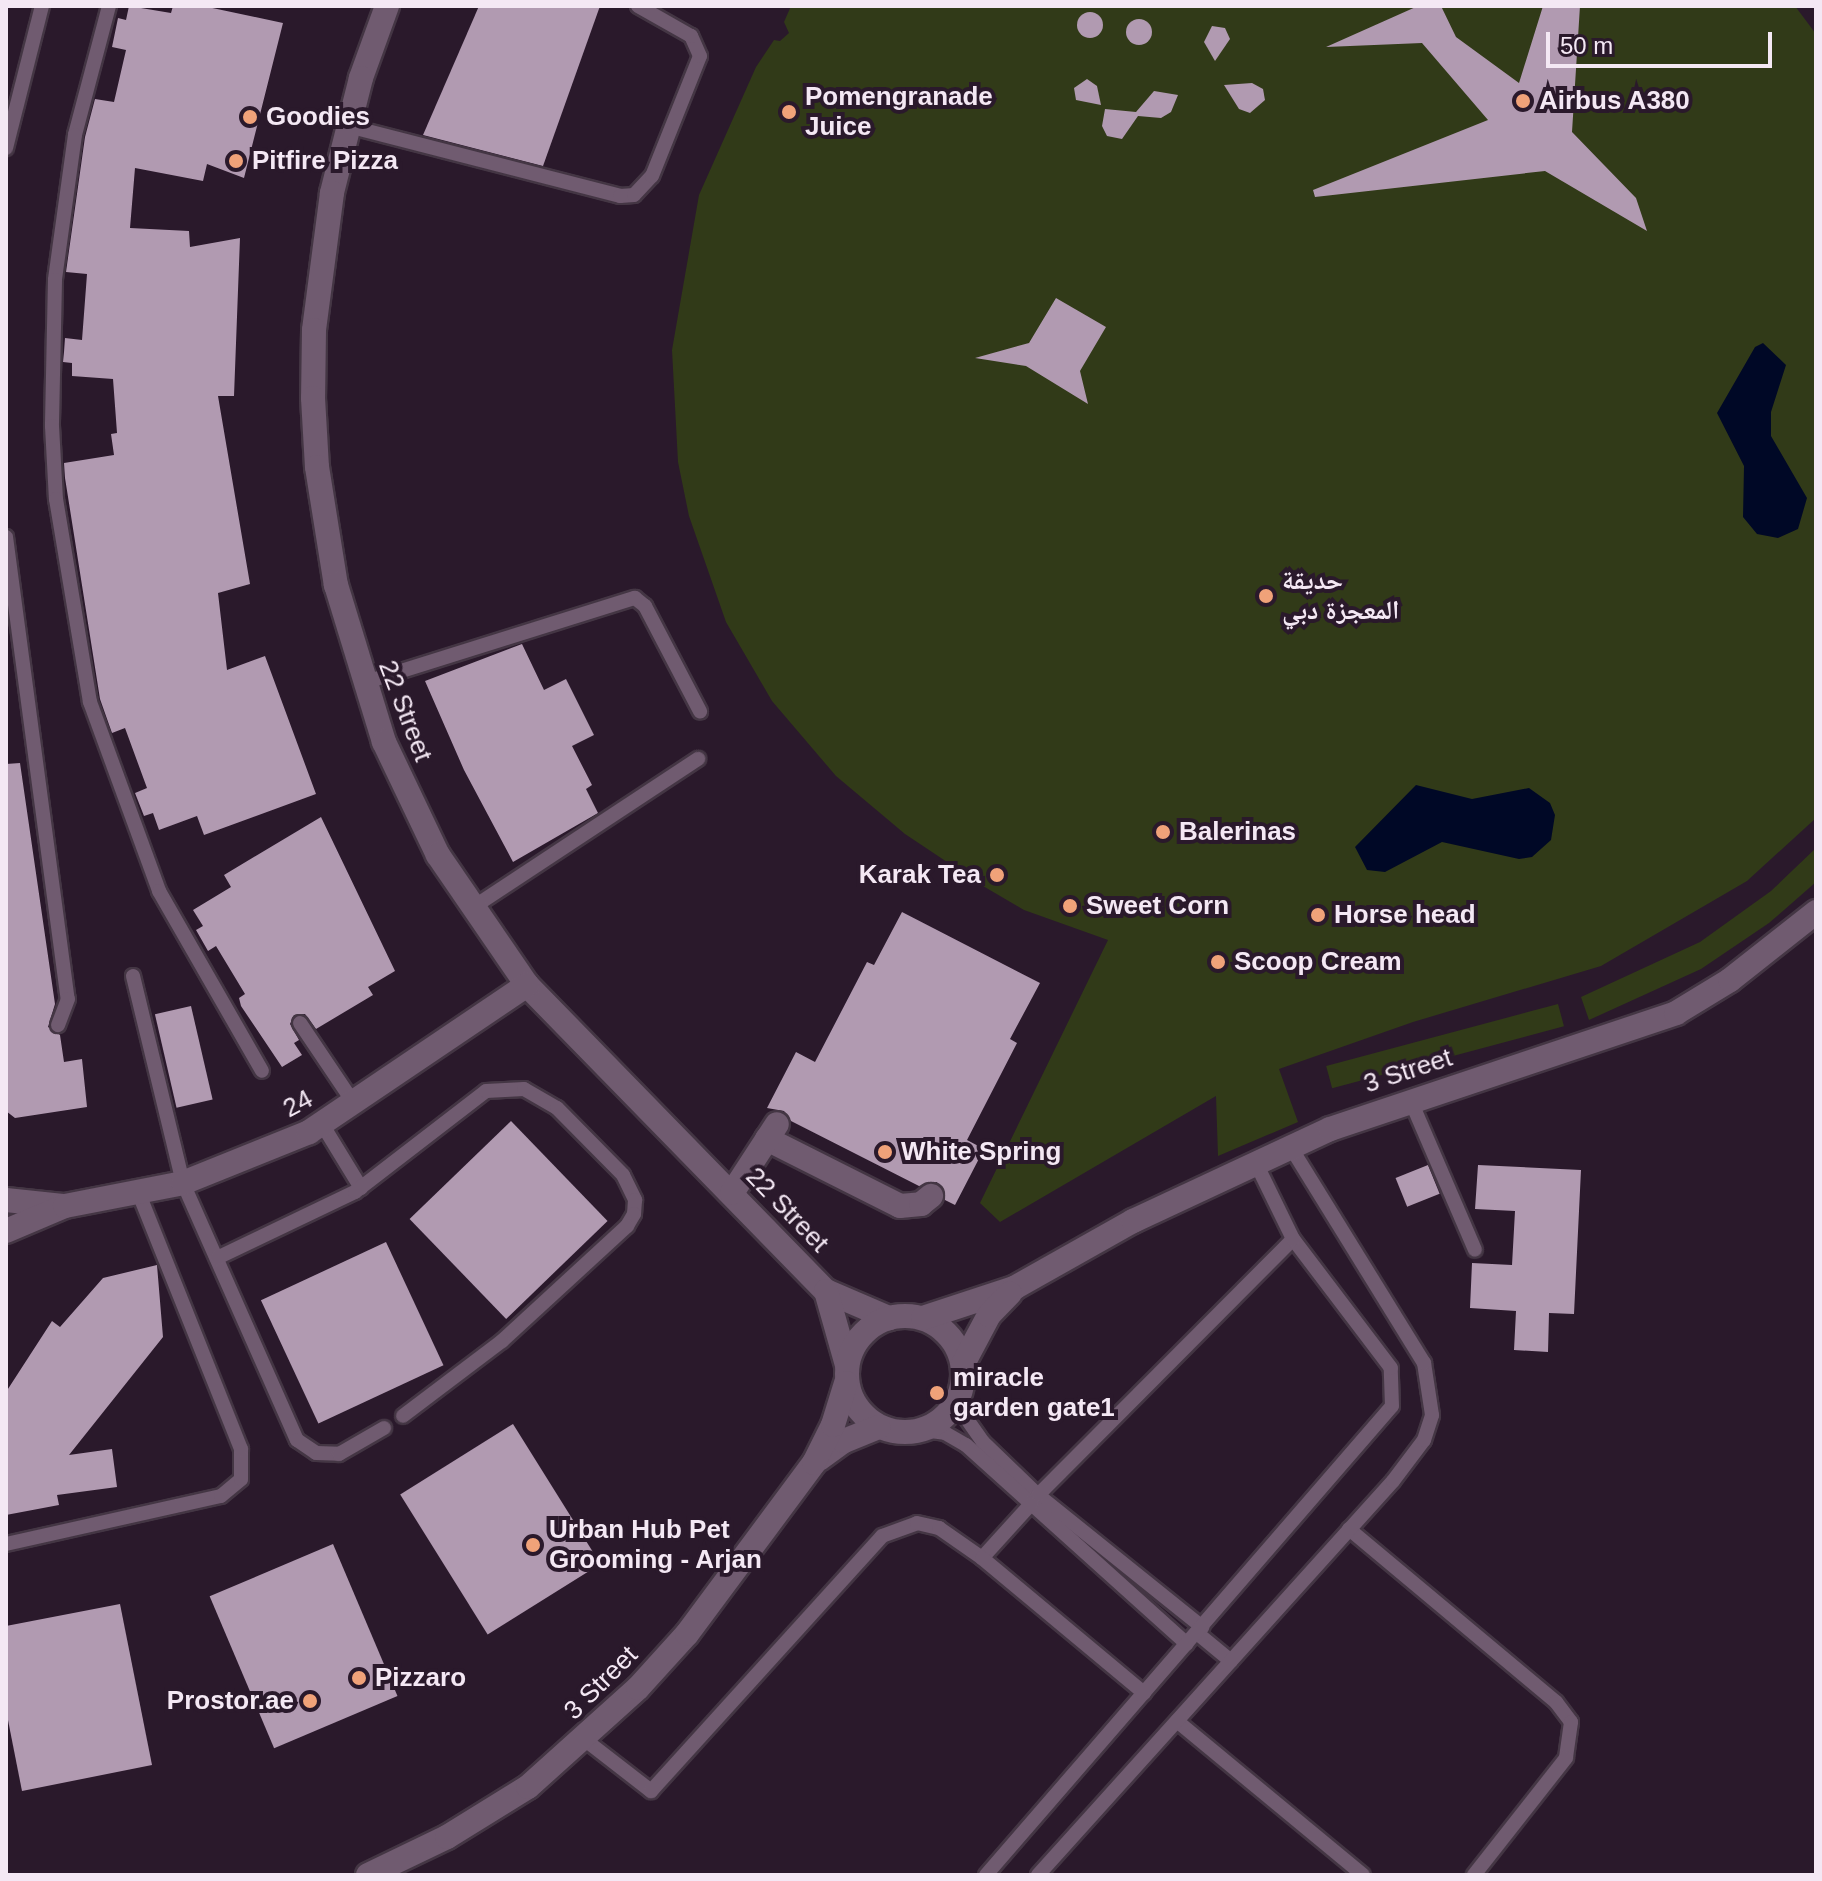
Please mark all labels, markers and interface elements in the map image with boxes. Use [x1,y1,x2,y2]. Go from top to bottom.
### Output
scale bar [1550,16,1776,66]
text: 50 m [1560,32,1613,59]
place label: Pomengranade Juice [805,81,993,142]
place label: Airbus A380 [1539,85,1691,117]
marker: Airbus A380 [1514,92,1532,110]
place label: Goodies [266,101,370,133]
marker: Pomengranade Juice [780,103,798,121]
marker: Goodies [241,108,259,126]
place label: Pitfire Pizza [252,145,398,177]
marker: Pitfire Pizza [227,152,245,170]
place label: حديقة المعجزة دبي [1282,565,1399,626]
marker: حديقة المعجزة دبي [1257,587,1275,605]
street label: 22 Street [372,656,438,766]
place label: Balerinas [1179,816,1296,848]
marker: Balerinas [1154,823,1172,841]
place label: Karak Tea [859,859,981,891]
marker: Karak Tea [988,866,1006,884]
place label: Sweet Corn [1086,890,1229,922]
marker: Sweet Corn [1061,897,1079,915]
place label: Horse head [1334,899,1476,931]
marker: Horse head [1309,906,1327,924]
place label: Scoop Cream [1234,946,1402,978]
marker: Scoop Cream [1209,953,1227,971]
street label: 3 Street [1360,1042,1456,1100]
street label: 24 [278,1083,318,1125]
place label: White Spring [901,1136,1061,1168]
marker: White Spring [876,1143,894,1161]
street label: 22 Street [739,1161,835,1259]
place label: miracle garden gate1 [953,1362,1115,1424]
marker: miracle garden gate1 [928,1384,946,1402]
place label: Urban Hub Pet Grooming - Arjan [549,1514,763,1576]
marker: Urban Hub Pet Grooming - Arjan [524,1536,542,1554]
street label: 3 Street [558,1640,644,1726]
place label: Pizzaro [375,1662,466,1694]
marker: Pizzaro [350,1669,368,1687]
place label: Prostor.ae [167,1685,294,1717]
marker: Prostor.ae [301,1692,319,1710]

